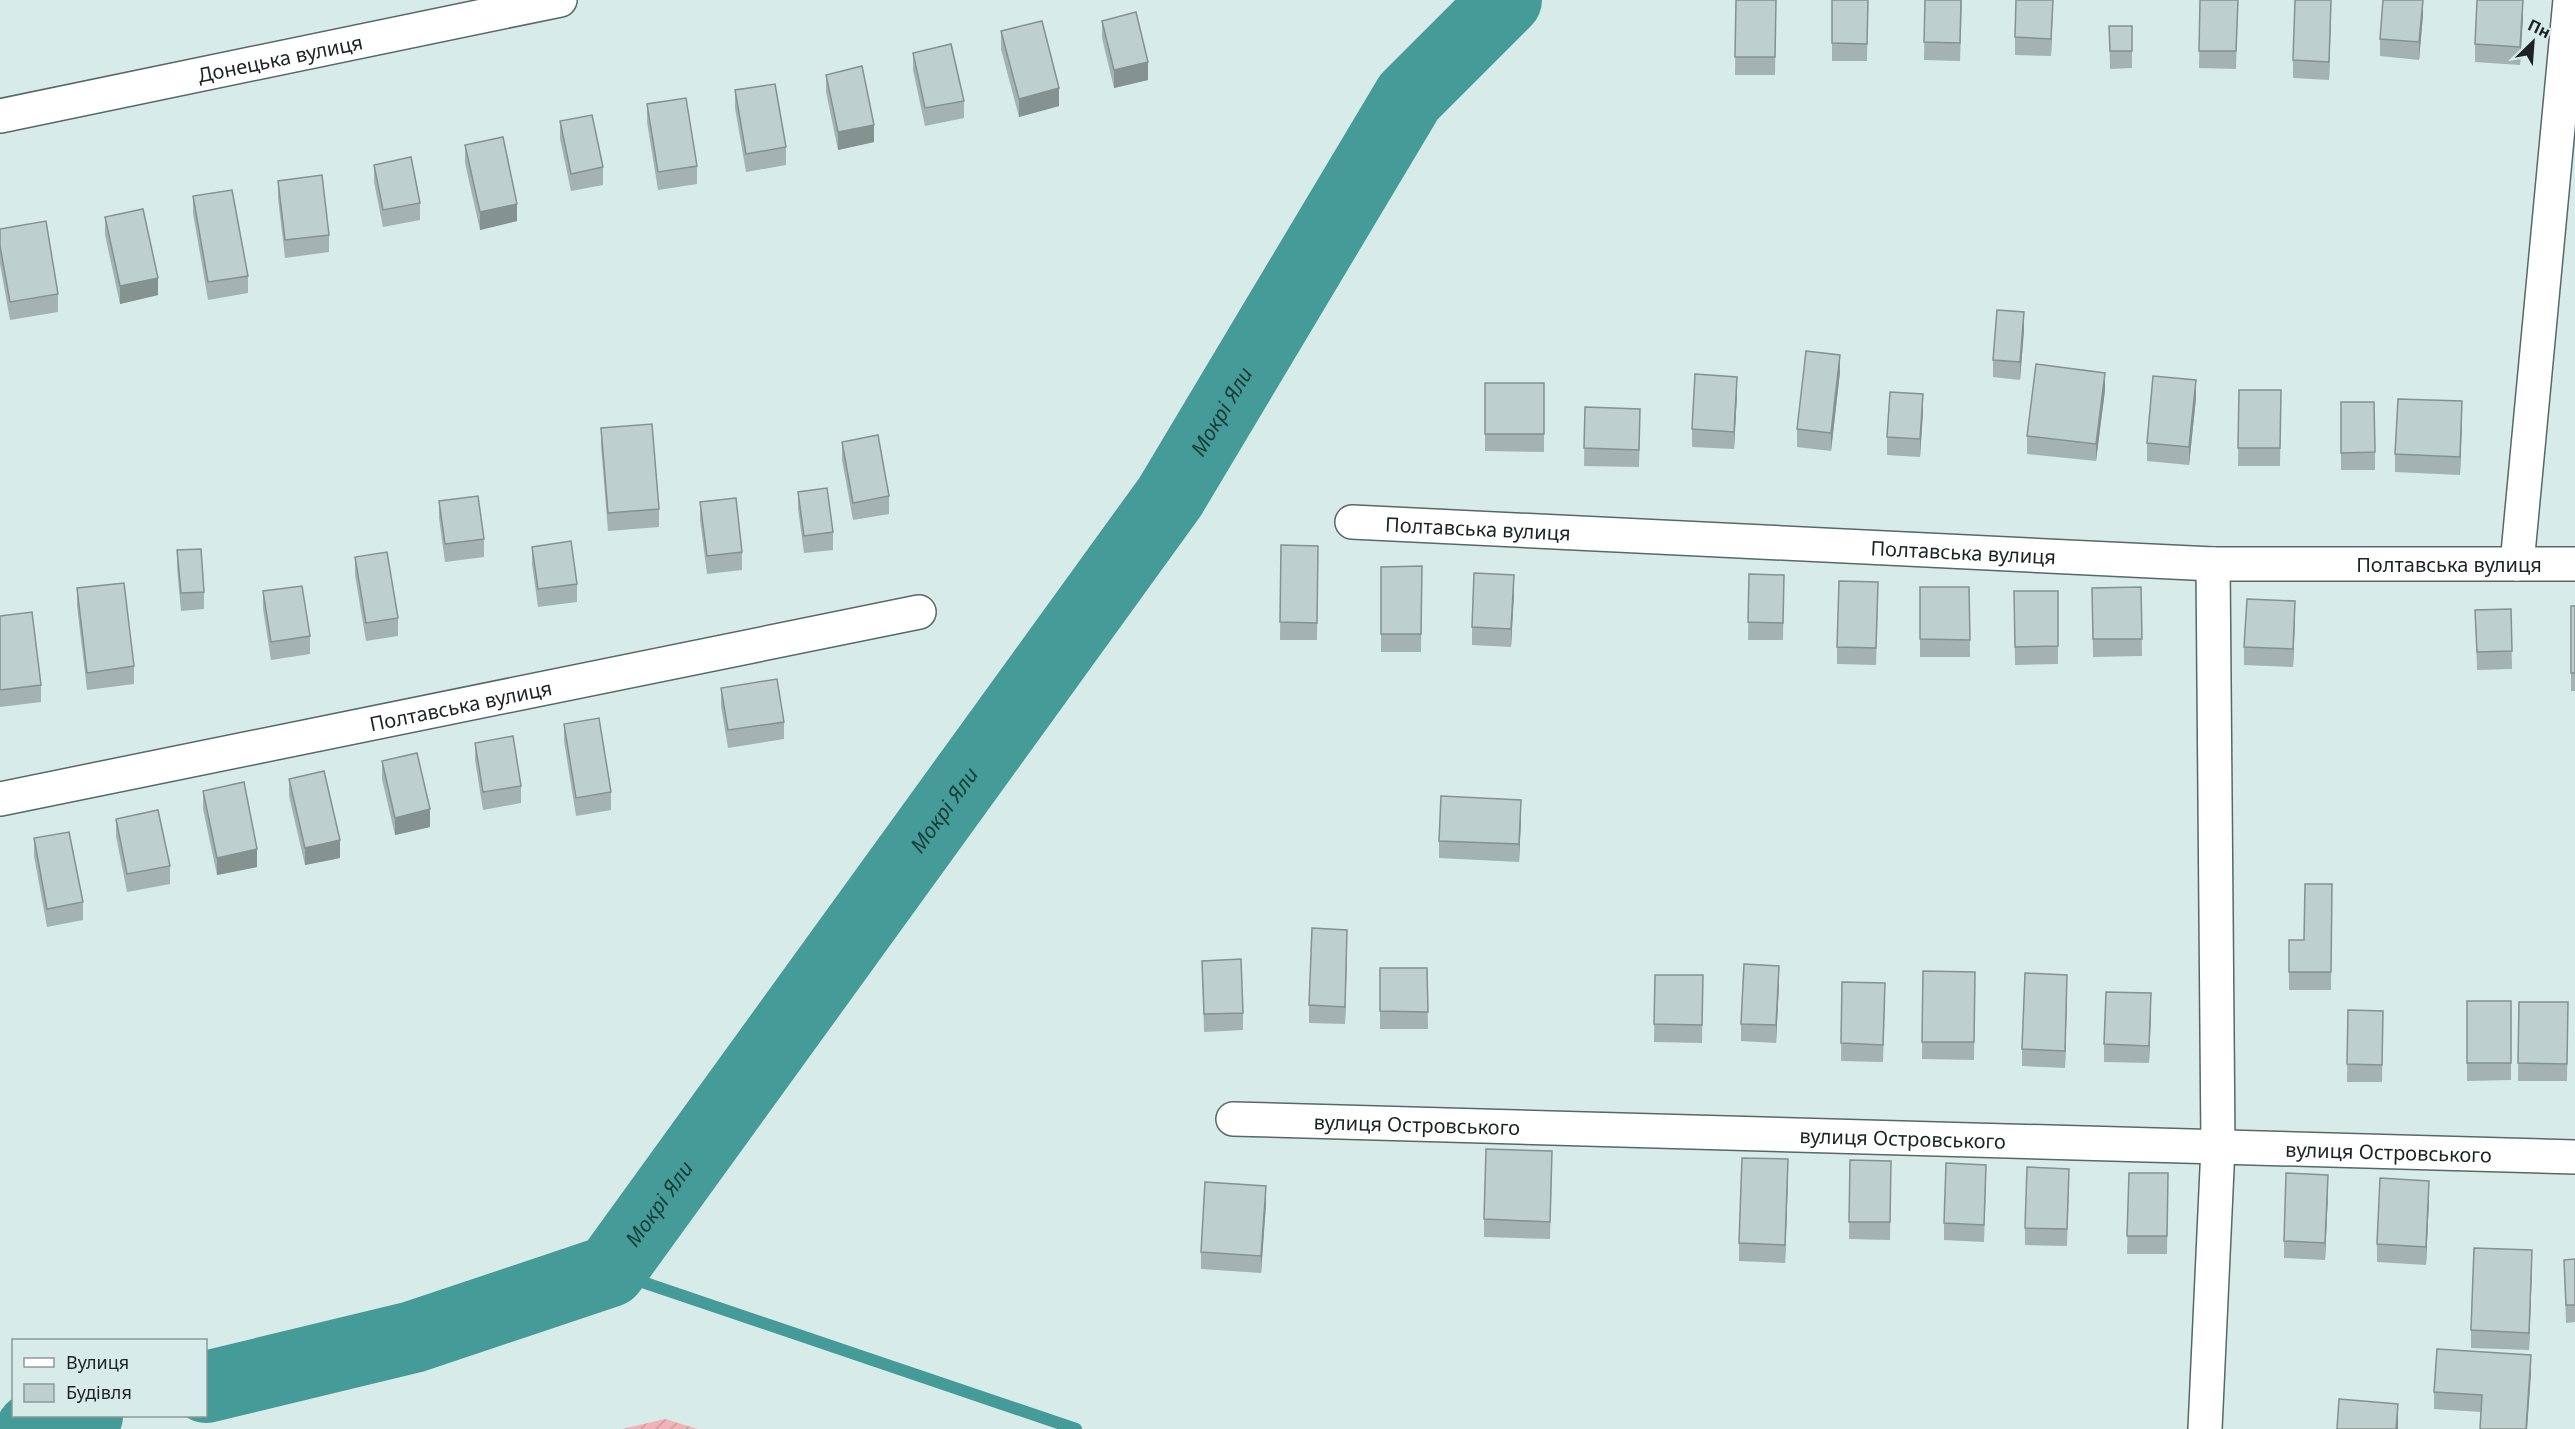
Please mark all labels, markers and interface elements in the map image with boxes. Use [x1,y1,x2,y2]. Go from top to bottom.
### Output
north arrow [2503,12,2563,72]
text: Пн [2524,14,2554,43]
street label: Донецька вулиця [195,28,365,88]
water label: Мокрі Яли [1184,362,1259,461]
street label: Полтавська вулиця [1384,510,1571,546]
street label: Полтавська вулиця [1870,534,2057,570]
street label: Полтавська вулиця [2356,551,2542,578]
street label: Полтавська вулиця [367,674,554,737]
water label: Мокрі Яли [903,761,984,858]
street label: вулиця Островського [1313,1108,1521,1141]
street label: вулиця Островського [1799,1122,2006,1154]
street label: вулиця Островського [2285,1135,2492,1168]
water label: Мокрі Яли [619,1155,699,1252]
legend [12,1339,207,1417]
text: Вулиця [66,1350,129,1374]
text: Будівля [66,1380,132,1404]

